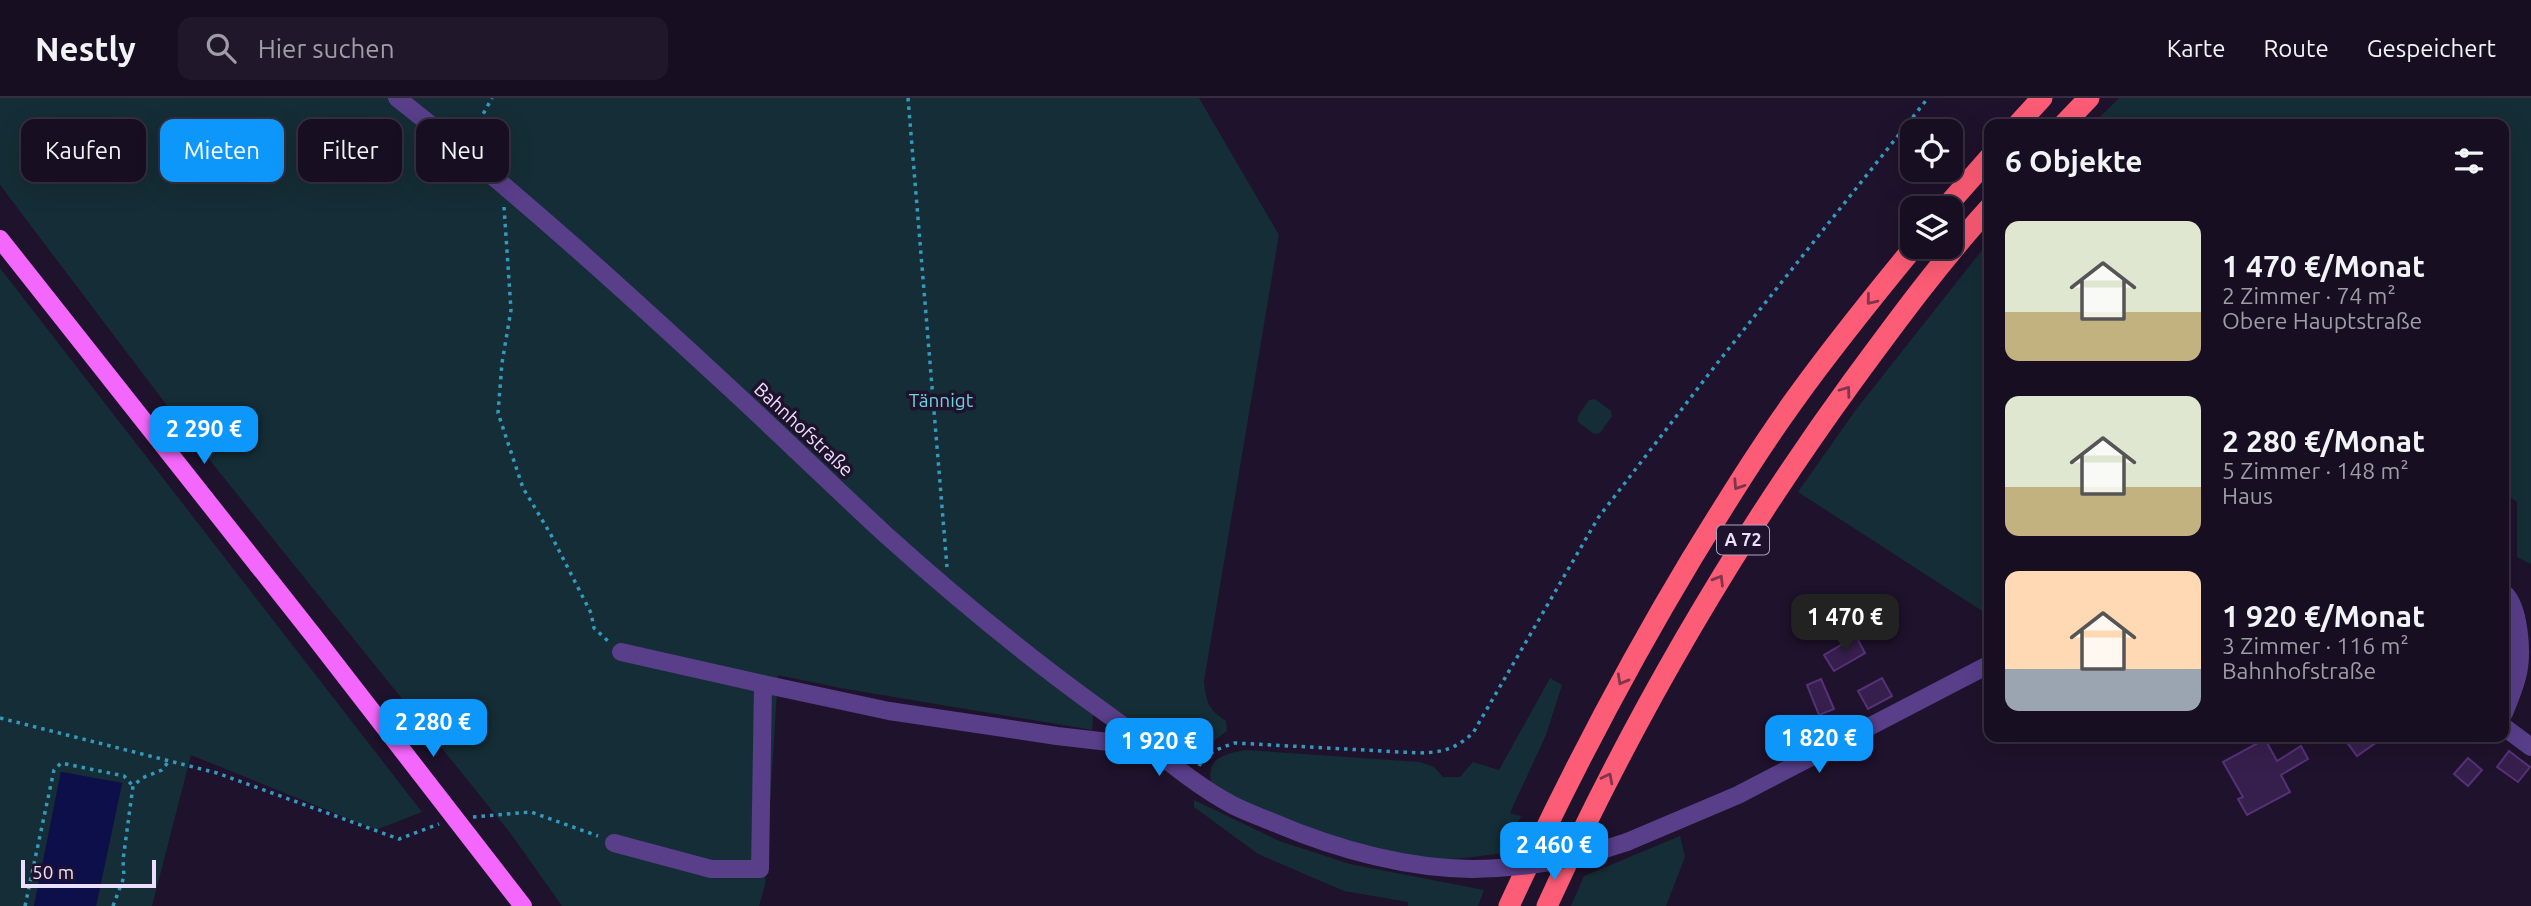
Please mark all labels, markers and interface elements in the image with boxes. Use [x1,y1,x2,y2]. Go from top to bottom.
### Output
search box [178,17,668,80]
icon: search [202,29,240,67]
text: Nestly [35,30,136,67]
text: Hier suchen [258,34,395,63]
text: Karte [2167,35,2225,62]
text: Route [2263,35,2329,62]
text: Gespeichert [2367,35,2496,62]
chip: Kaufen [21,119,146,182]
chip: Mieten [160,119,284,182]
chip: Filter [298,119,402,182]
chip: Neu [416,119,509,182]
map controls [1900,119,1963,259]
button: locate [1900,119,1963,182]
icon: filters [2450,142,2488,180]
text: 6 Objekte [2005,144,2143,178]
button: layers [1900,196,1963,259]
icon: home [2061,249,2145,333]
text: 1 470 €/Monat [2222,249,2425,283]
text: 2 Zimmer · 74 m² [2222,283,2396,308]
one-way arrow [1866,292,1879,304]
text: Obere Hauptstraße [2222,308,2422,333]
street label: Bahnhofstraße [750,378,858,480]
one-way arrow [1837,386,1850,399]
park label: Tännigt [909,389,974,411]
pin: 2 290 € [139,406,269,466]
text: 2 290 € [166,416,242,441]
icon: home [2061,424,2145,508]
text: 2 280 €/Monat [2222,424,2425,458]
text: 5 Zimmer · 148 m² [2222,458,2409,483]
one-way arrow [1734,477,1747,490]
text: Haus [2222,483,2273,508]
road number: A 72 [1717,526,1769,555]
one-way arrow [1711,574,1724,587]
pin: 1 470 € [1780,594,1910,654]
icon: home [2061,599,2145,683]
text: 1 920 €/Monat [2222,599,2425,633]
text: 1 470 € [1807,604,1883,629]
text: 3 Zimmer · 116 m² [2222,633,2409,658]
text: Bahnhofstraße [2222,658,2376,683]
one-way arrow [1617,673,1630,685]
pin: 2 280 € [368,700,498,759]
text: 2 280 € [395,709,471,734]
pin: 1 820 € [1754,716,1884,775]
pin: 1 920 € [1094,718,1224,778]
text: 1 820 € [1781,725,1857,750]
text: 1 920 € [1121,728,1197,753]
one-way arrow [1599,773,1613,785]
pin: 2 460 € [1489,822,1619,882]
text: 2 460 € [1516,832,1592,857]
scale bar [21,857,156,889]
text: 50 m [32,861,74,883]

